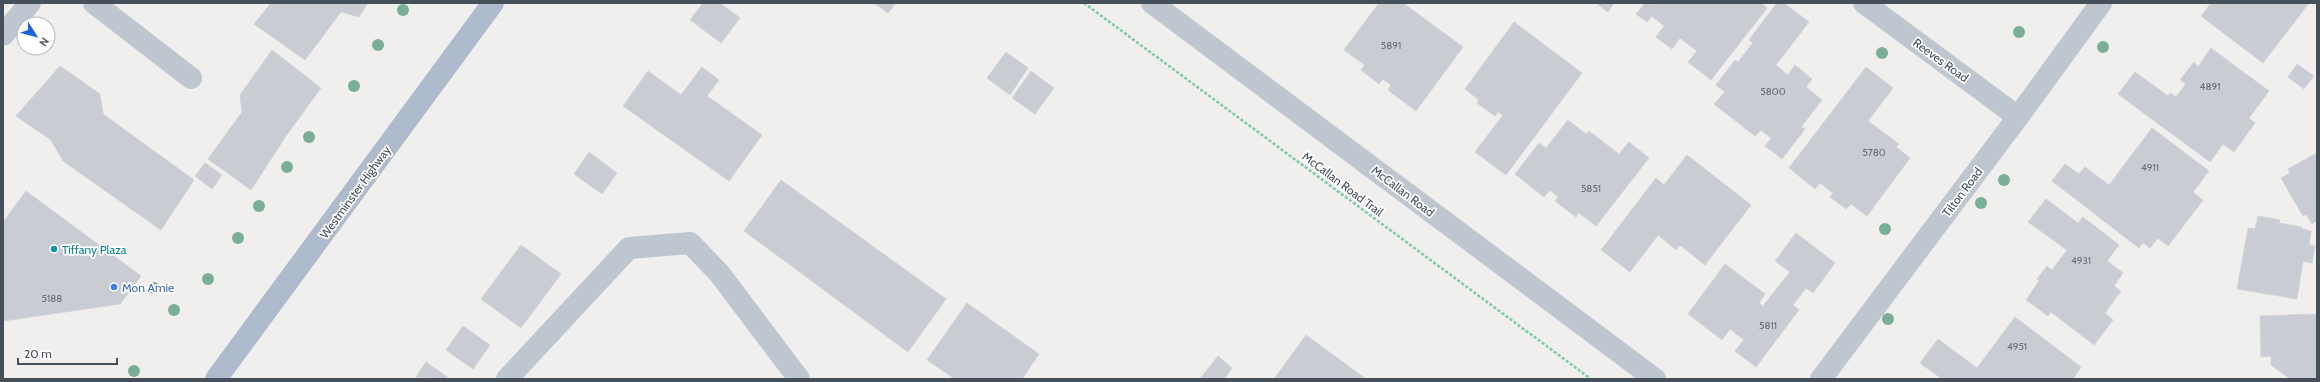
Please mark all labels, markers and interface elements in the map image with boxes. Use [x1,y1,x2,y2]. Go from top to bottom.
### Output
north arrow [16,16,56,56]
text: N [36,35,52,49]
street label: Reeves Road [1910,35,1972,85]
house number: 5891 [1381,39,1401,52]
house number: 4891 [2200,80,2220,93]
house number: 5800 [1760,85,1786,98]
street label: Westminster Highway [316,143,394,241]
house number: 5780 [1862,146,1886,159]
street label: McCallan Road Trail [1299,149,1387,220]
house number: 4911 [2141,161,2159,174]
street label: McCallan Road [1369,162,1437,220]
street label: Tilton Road [1939,164,1985,220]
house number: 5851 [1581,182,1601,195]
place label: Tiffany Plaza [62,242,127,257]
marker: Tiffany Plaza [49,244,59,254]
house number: 4931 [2071,254,2091,267]
place label: Mon Amie [122,280,174,295]
marker: Mon Amie [109,282,119,292]
house number: 5188 [42,292,62,305]
house number: 5811 [1759,319,1777,332]
scale bar [18,340,117,366]
house number: 4951 [2007,340,2027,353]
text: 20 m [24,346,52,361]

